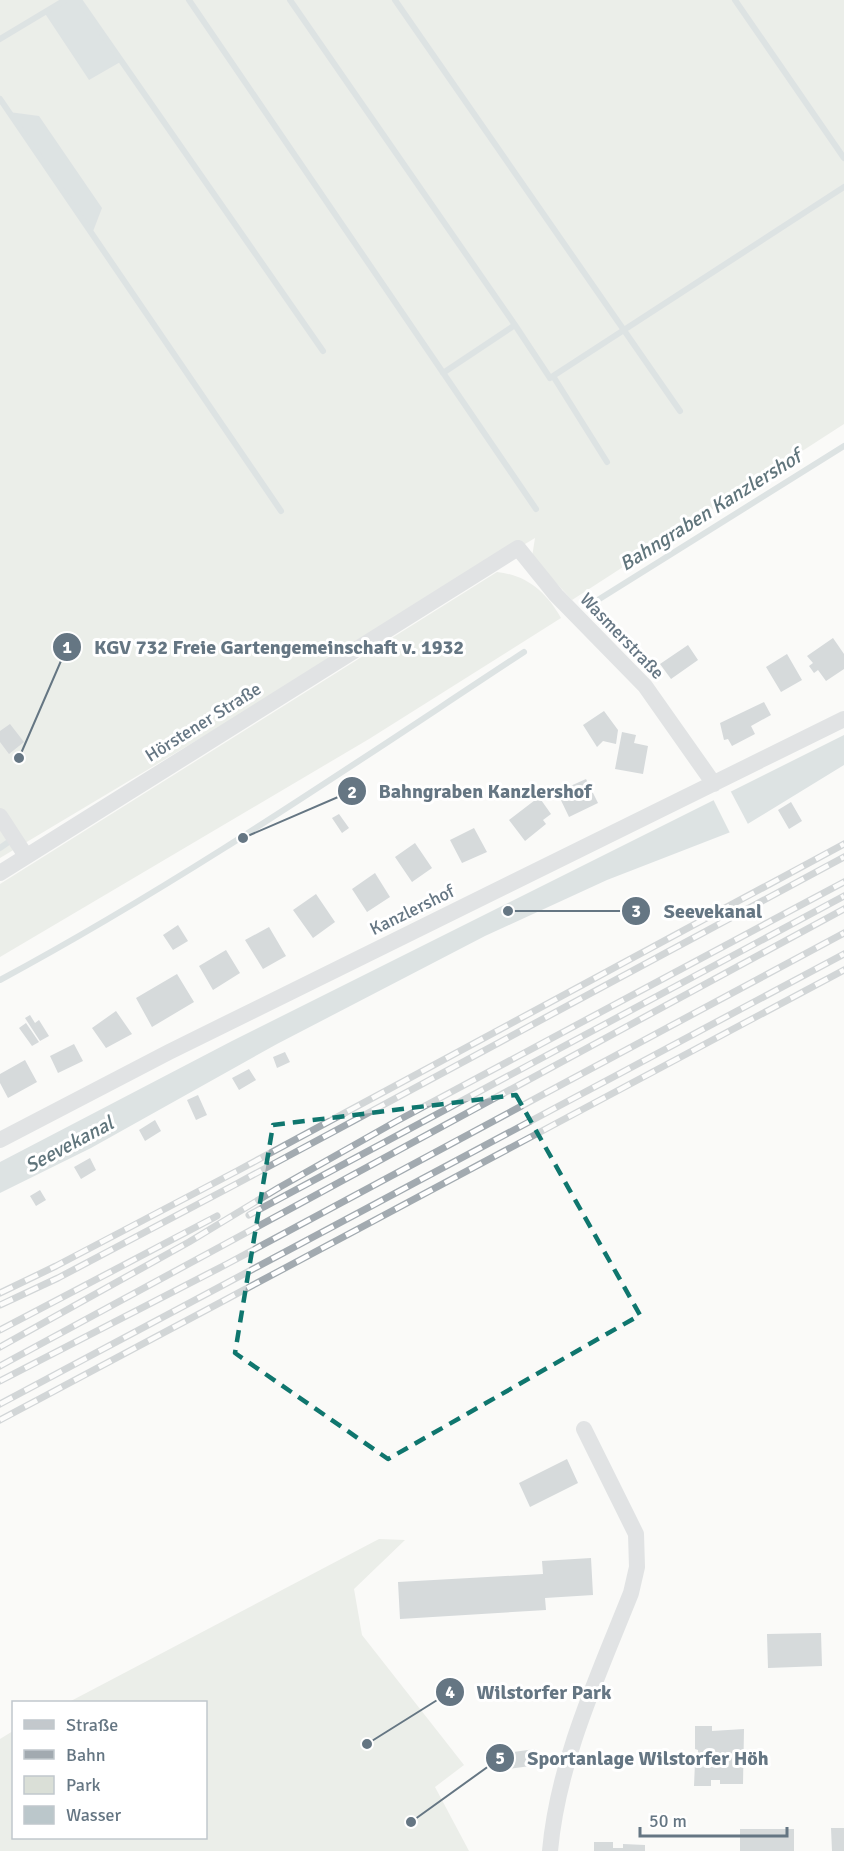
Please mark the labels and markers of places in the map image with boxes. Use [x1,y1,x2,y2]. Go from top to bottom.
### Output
callout: KGV 732 Freie Gartengemeinschaft v. 1932 [52,628,476,666]
callout: Bahngraben Kanzlershof [337,772,603,810]
callout: Seevekanal [621,892,774,930]
callout: Wilstorfer Park [435,1673,624,1711]
callout: Sportanlage Wilstorfer Höh [485,1739,780,1777]

